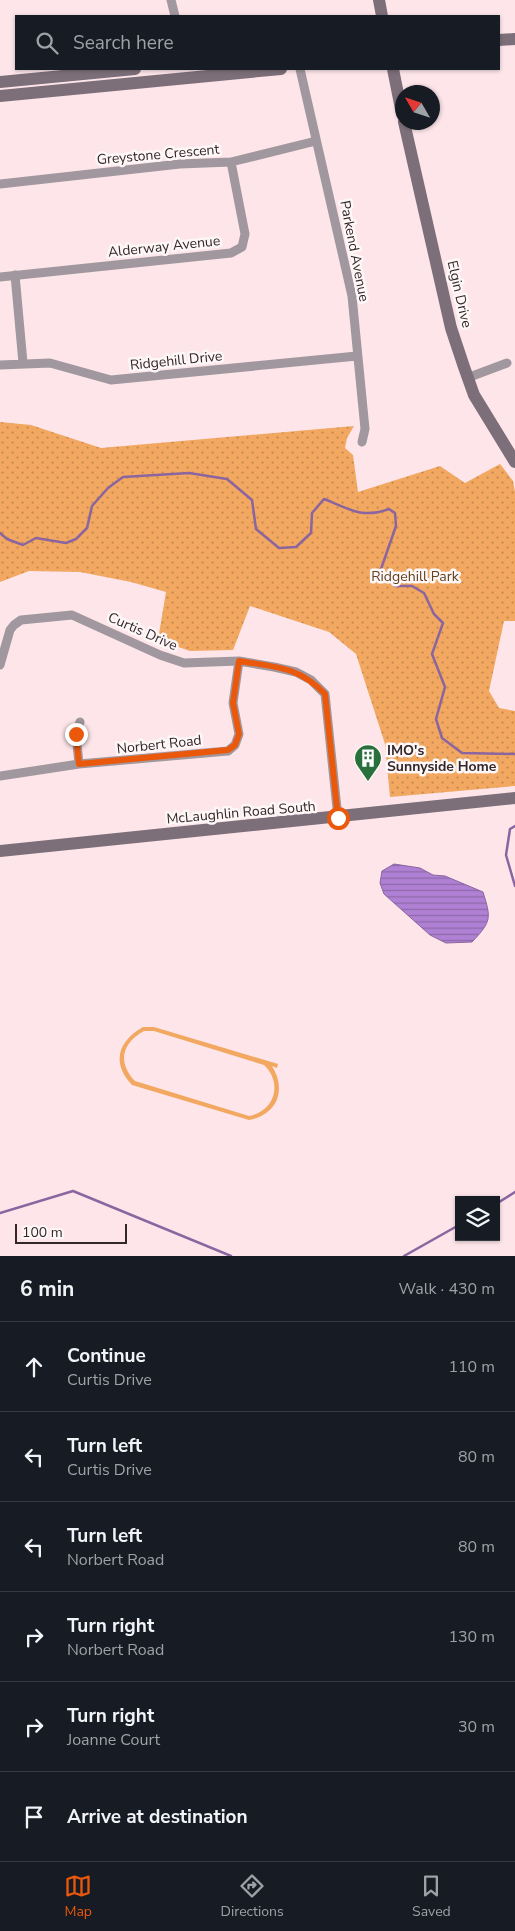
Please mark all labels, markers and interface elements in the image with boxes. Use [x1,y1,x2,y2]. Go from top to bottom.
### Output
search box [15,15,500,70]
icon: search [33,29,61,57]
text: Search here [73,30,174,56]
north arrow [395,85,440,130]
street label: Greystone Crescent [96,140,220,169]
street label: Parkend Avenue [335,199,374,303]
street label: Alderway Avenue [107,231,221,262]
street label: Elgin Drive [443,259,476,330]
street label: Ridgehill Drive [129,346,223,375]
park label: Ridgehill Park [371,567,460,586]
street label: Curtis Drive [105,608,181,655]
route end [65,723,88,746]
street label: Norbert Road [116,731,202,758]
place label: IMO's Sunnyside Home [387,741,497,776]
building icon: IMO's Sunnyside Home [353,743,383,782]
street label: McLaughlin Road South [166,797,316,828]
route start [327,807,350,830]
map controls [455,1196,500,1241]
button: layers [455,1196,500,1241]
scale bar [15,1221,128,1244]
text: 100 m [22,1223,63,1242]
text: 6 min [20,1275,74,1303]
text: Walk · 430 m [399,1278,495,1300]
text: Continue [67,1343,146,1369]
icon: ahead [20,1353,48,1381]
text: 110 m [448,1356,495,1378]
text: Curtis Drive [67,1369,152,1391]
text: Turn left [67,1433,142,1459]
icon: left [20,1443,48,1471]
text: 80 m [458,1446,495,1468]
text: Curtis Drive [67,1459,152,1481]
text: Turn left [67,1523,142,1549]
icon: left [20,1533,48,1561]
text: 80 m [458,1536,495,1558]
text: Norbert Road [67,1549,164,1571]
text: Turn right [67,1613,154,1639]
icon: right [20,1623,48,1651]
text: 130 m [448,1626,495,1648]
text: Norbert Road [67,1639,164,1661]
text: Turn right [67,1703,154,1729]
icon: right [20,1713,48,1741]
text: 30 m [458,1716,495,1738]
text: Joanne Court [67,1729,160,1751]
icon: arrive [20,1803,48,1831]
text: Arrive at destination [67,1804,248,1830]
tab: Map [64,1872,92,1921]
tab: Directions [221,1872,284,1921]
tab: Saved [412,1872,451,1921]

